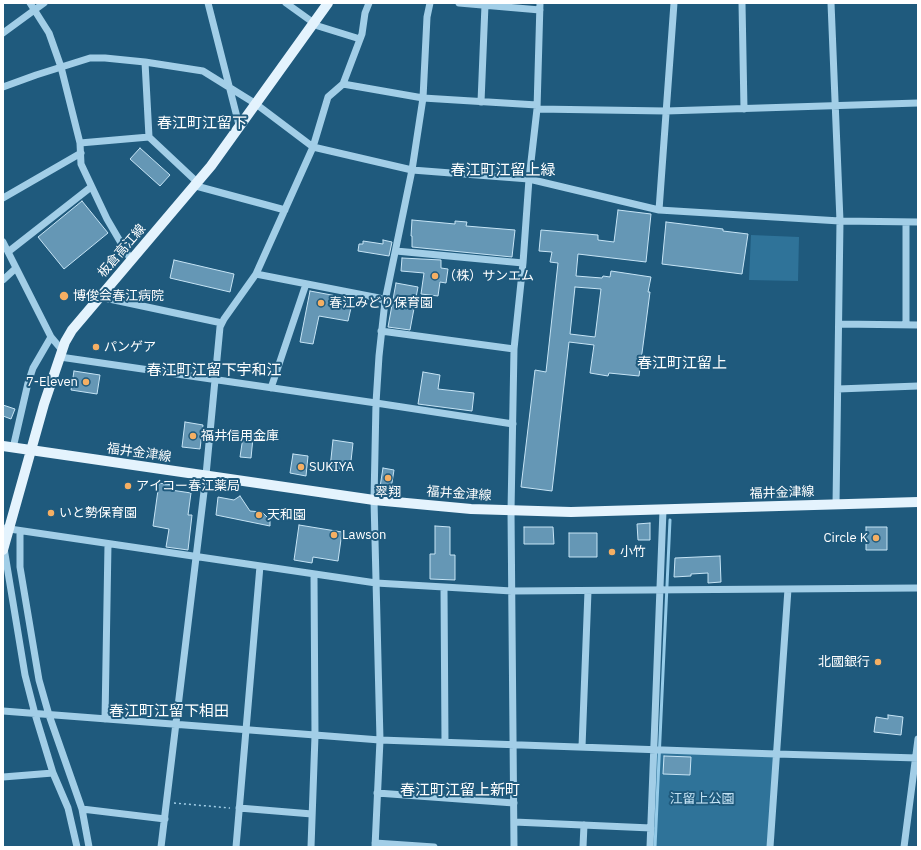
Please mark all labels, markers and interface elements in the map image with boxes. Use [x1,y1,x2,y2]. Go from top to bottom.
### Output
district label: 春江町江留下 [157,115,247,133]
district label: 春江町江留上緑 [451,162,555,180]
street label: 板倉高江線 [95,221,149,281]
place label: （株）サンエム [443,268,534,284]
marker: （株）サンエム [430,271,440,281]
place label: 博俊会春江病院 [73,288,164,304]
marker: 博俊会春江病院 [58,290,70,302]
place label: 春江みどり保育園 [329,295,433,311]
marker: 春江みどり保育園 [316,298,326,308]
place label: パンゲア [104,339,156,355]
marker: パンゲア [91,342,101,352]
district label: 春江町江留上 [637,355,727,373]
district label: 春江町江留下宇和江 [147,362,281,380]
place label: 7-Eleven [26,374,78,390]
marker: 7-Eleven [81,377,91,387]
place label: 福井信用金庫 [201,428,279,444]
marker: 福井信用金庫 [188,431,198,441]
street label: 福井金津線 [106,441,172,465]
place label: SUKIYA [309,459,354,475]
marker: SUKIYA [296,462,306,472]
marker: 翠翔 [383,473,393,483]
place label: アイコー春江薬局 [136,478,240,494]
marker: アイコー春江薬局 [123,481,133,491]
place label: 翠翔 [375,484,401,500]
street label: 福井金津線 [426,484,492,504]
street label: 福井金津線 [749,484,815,502]
place label: いと勢保育園 [59,505,137,521]
place label: 天和園 [267,507,306,523]
marker: いと勢保育園 [46,508,56,518]
marker: 天和園 [254,510,264,520]
place label: Lawson [342,527,386,543]
marker: Lawson [329,530,339,540]
place label: Circle K [823,530,868,546]
marker: Circle K [871,533,881,543]
place label: 小竹 [620,544,646,560]
marker: 小竹 [607,547,617,557]
place label: 北國銀行 [818,654,870,670]
marker: 北國銀行 [873,657,883,667]
district label: 春江町江留下相田 [109,703,229,721]
district label: 春江町江留上新町 [400,782,520,800]
park label: 江留上公園 [670,791,734,807]

